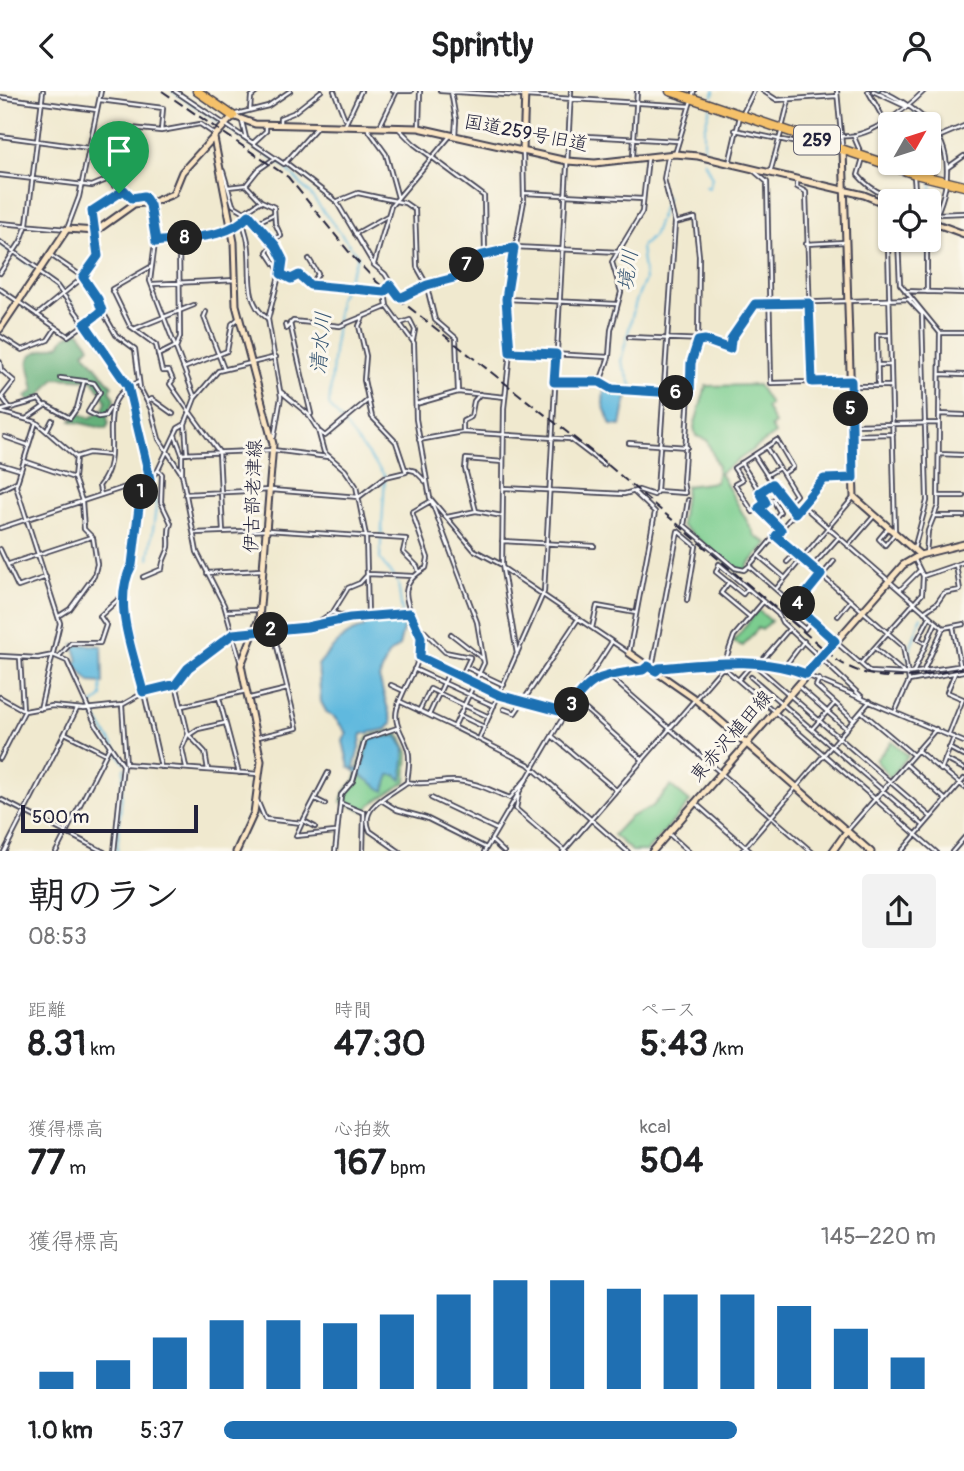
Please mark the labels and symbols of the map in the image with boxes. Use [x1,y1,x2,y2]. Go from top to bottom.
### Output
street label: 国道259号旧道 [462,109,590,157]
north arrow [878,112,942,175]
pin [89,121,149,193]
road number: 259 [794,125,840,155]
pin: 8 [168,221,202,255]
pin: 7 [449,247,484,283]
water label: 境川 [612,247,644,293]
water label: 清水川 [305,310,337,376]
pin: 6 [658,375,694,411]
pin: 5 [834,391,868,427]
street label: 伊古部老津線 [239,439,267,553]
pin: 1 [124,475,158,509]
pin: 4 [780,587,816,621]
pin: 2 [254,613,288,647]
street label: 東赤沢植田線 [685,685,777,787]
pin: 3 [554,687,590,723]
scale bar [21,803,198,834]

